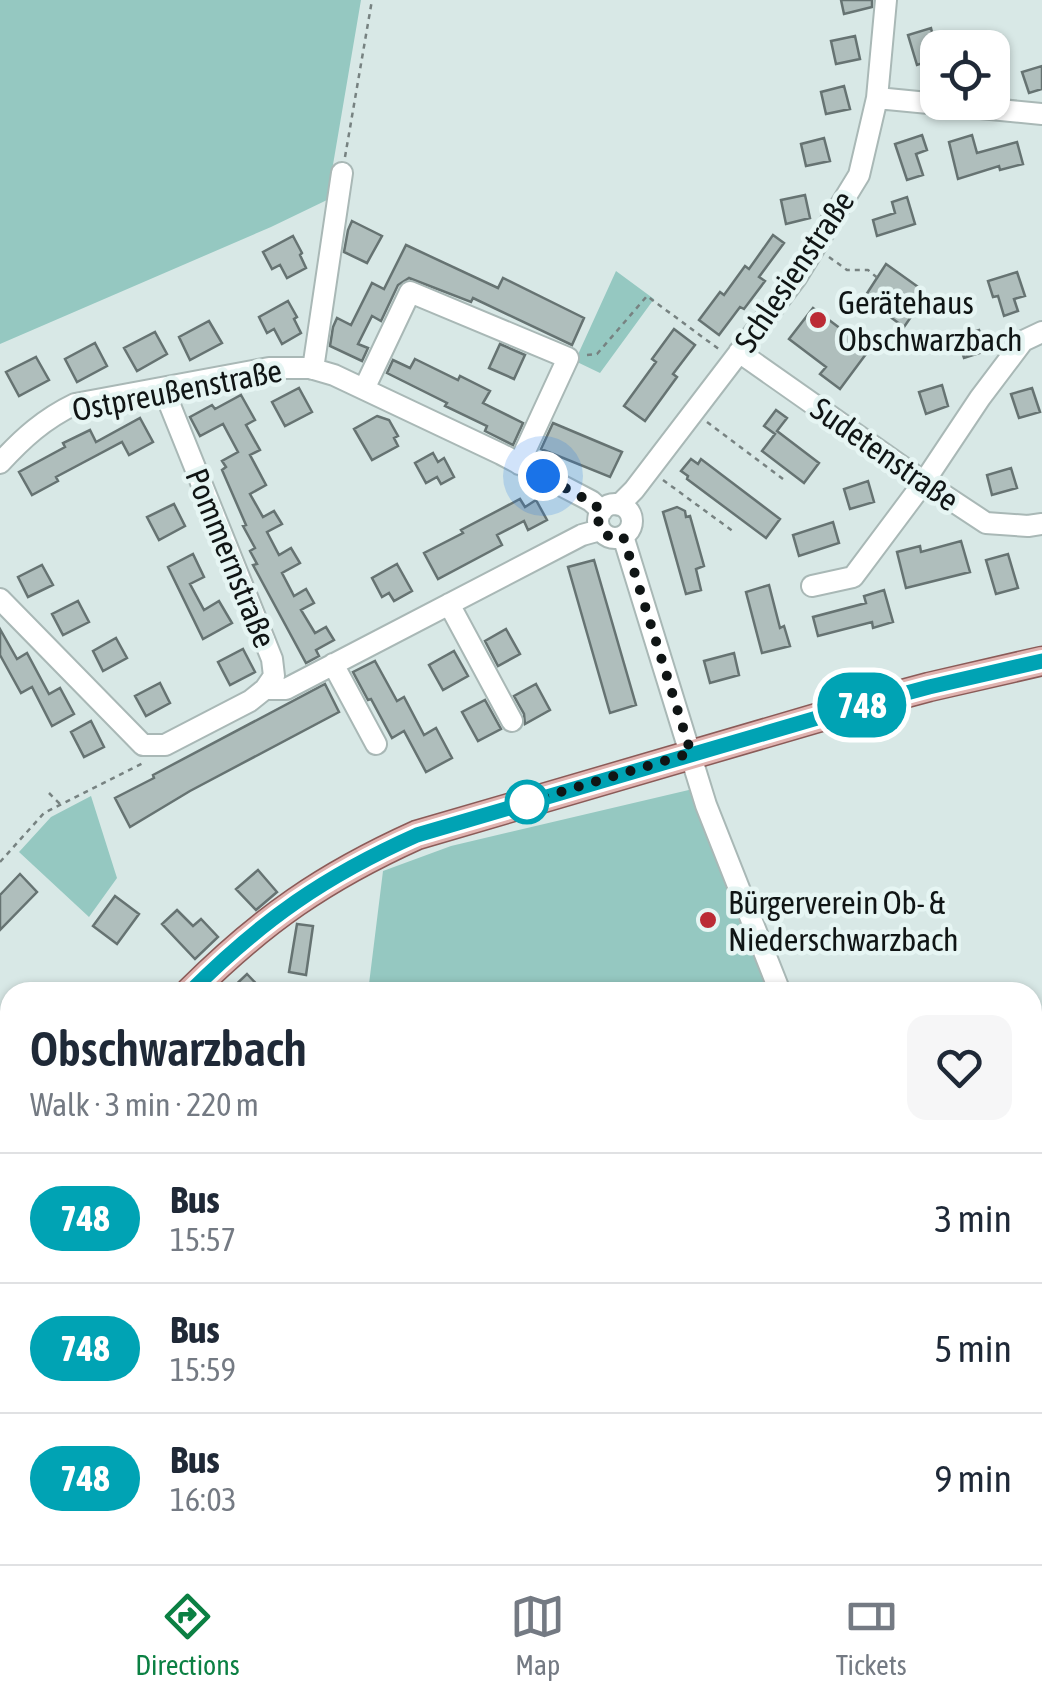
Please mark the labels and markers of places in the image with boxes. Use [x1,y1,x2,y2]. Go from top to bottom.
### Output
place label: Gerätehaus Obschwarzbach [838,284,1023,358]
marker: Gerätehaus Obschwarzbach [807,309,829,331]
unlabelled marker [506,781,548,823]
place label: Bürgerverein Ob- & Niederschwarzbach [728,884,958,958]
marker: Bürgerverein Ob- & Niederschwarzbach [697,909,719,931]

